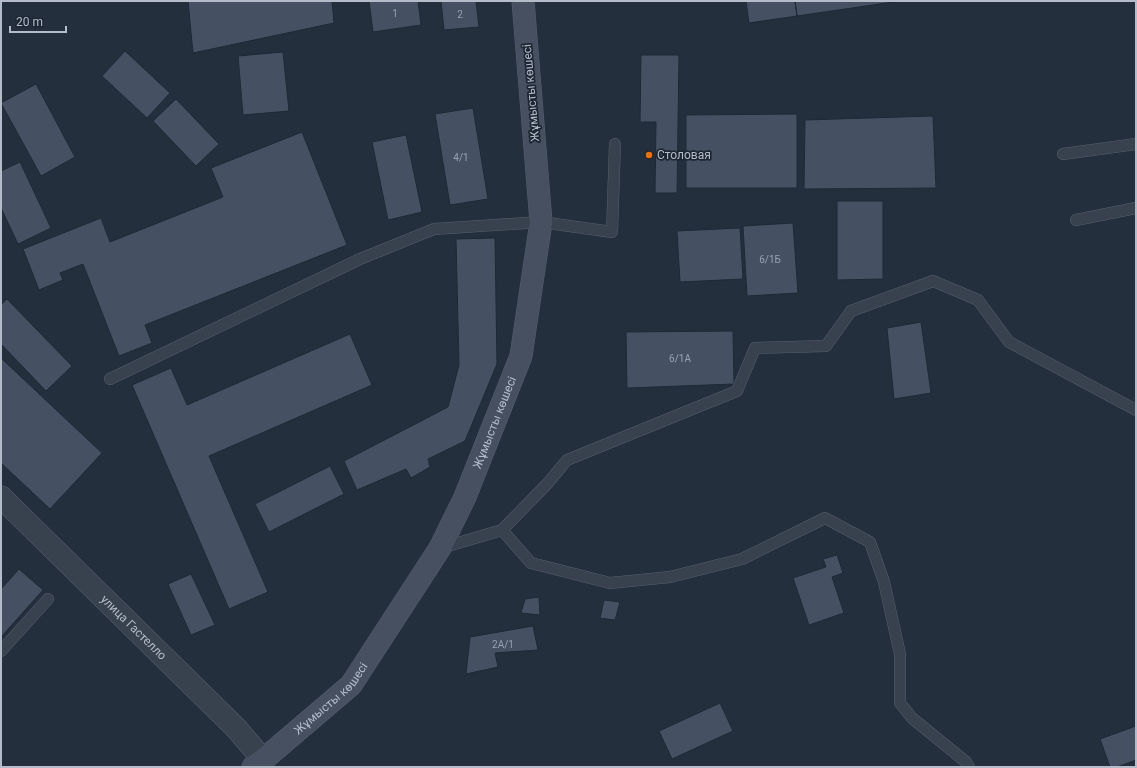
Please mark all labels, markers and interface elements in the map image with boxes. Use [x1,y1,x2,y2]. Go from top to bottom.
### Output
scale bar [10,8,66,34]
house number: 1 [392,8,398,19]
house number: 2 [457,9,463,20]
text: 20 m [16,15,43,29]
street label: Жұмысты көшесі [520,44,542,142]
place label: Столовая [657,148,711,162]
marker: Столовая [644,150,654,160]
house number: 4/1 [453,152,469,163]
house number: 6/1Б [759,254,781,265]
house number: 6/1А [669,353,691,364]
street label: Жұмысты көшесі [470,374,519,471]
street label: улица Гастелло [98,592,170,663]
house number: 2А/1 [492,639,514,650]
street label: Жұмысты көшесі [291,660,371,738]

